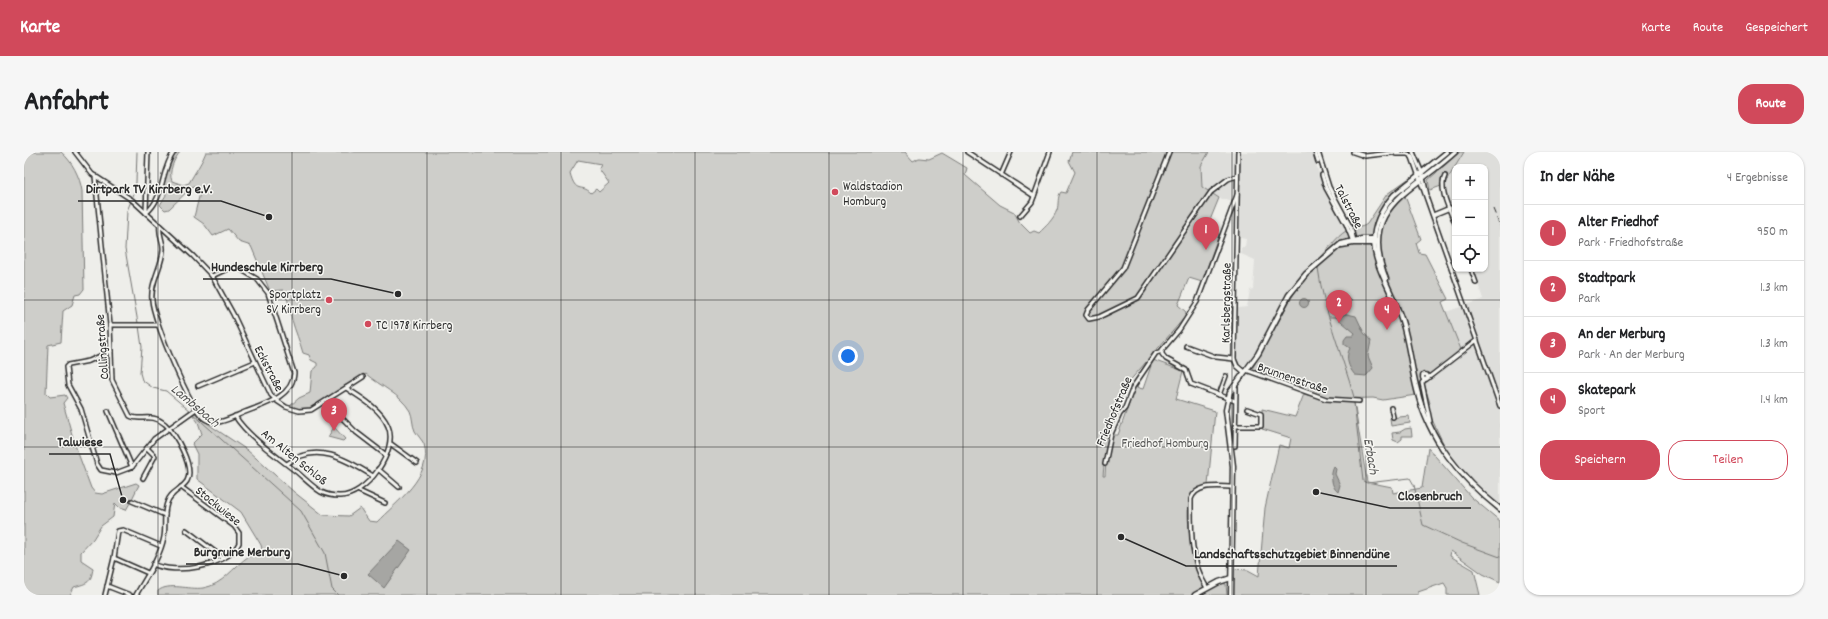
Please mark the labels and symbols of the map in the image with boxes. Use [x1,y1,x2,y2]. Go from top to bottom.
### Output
callout: Dirtpark TV Kirrberg e.V. [78,175,221,201]
place label: Waldstadion Homburg [843,178,902,212]
text: Dirtpark TV Kirrberg e.V. [86,180,212,200]
street label: Talstraße [1329,182,1367,233]
marker: Waldstadion Homburg [830,187,840,197]
pin: 1 [1193,217,1219,250]
callout: Hundeschule Kirrberg [203,253,331,279]
text: Hundeschule Kirrberg [211,258,323,278]
street label: Karlsbergstraße [1217,262,1238,343]
place label: Sportplatz SV Kirrberg [266,286,321,320]
pin: 2 [1326,290,1352,323]
marker: Sportplatz SV Kirrberg [324,295,334,305]
pin: 4 [1374,297,1400,330]
street label: Collingstraße [92,313,115,380]
place label: TC 1978 Kirrberg [376,317,453,336]
marker: TC 1978 Kirrberg [363,319,373,329]
street label: Eckstraße [248,343,288,396]
your location [838,346,858,366]
street label: Brunnenstraße [1254,358,1330,400]
street label: Friedhofstraße [1092,374,1139,450]
water label: Lambsbach [166,380,224,433]
pin: 3 [321,398,347,431]
street label: Am Alten Schloß [256,425,331,491]
callout: Talwiese [49,428,110,454]
text: Talwiese [57,433,103,453]
park label: Friedhof Homburg [1121,435,1209,454]
water label: Erbach [1357,437,1383,476]
street label: Stockwiese [190,482,245,532]
callout: Closenbruch [1390,482,1471,508]
text: Closenbruch [1398,487,1463,507]
callout: Burgruine Merburg [186,538,298,564]
callout: Landschaftsschutzgebiet Binnendüne [1186,540,1397,566]
text: Burgruine Merburg [194,543,290,563]
text: Landschaftsschutzgebiet Binnendüne [1194,545,1390,565]

